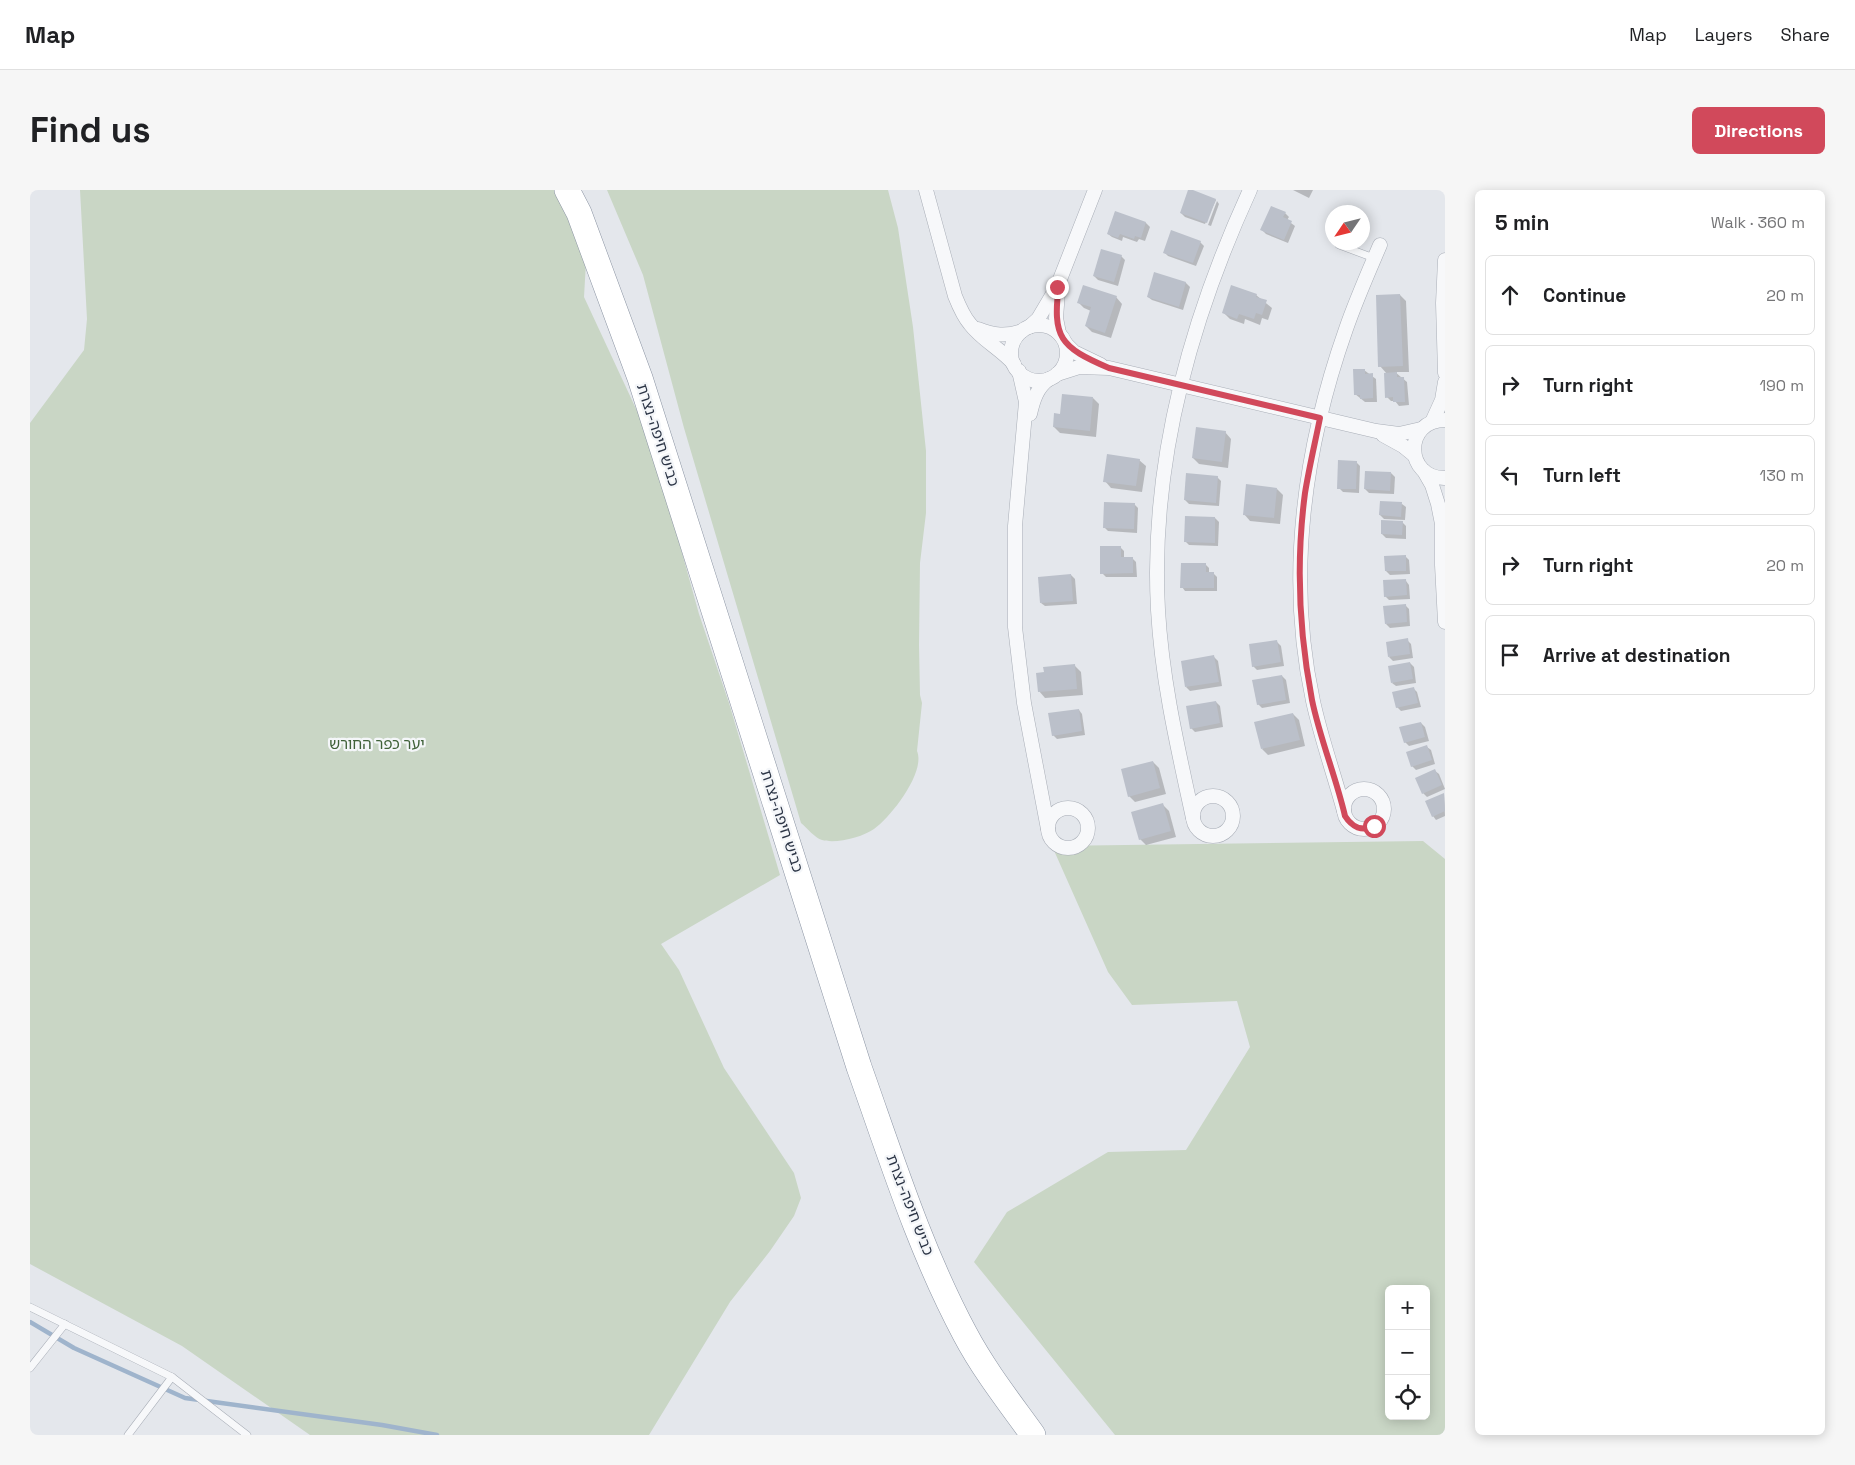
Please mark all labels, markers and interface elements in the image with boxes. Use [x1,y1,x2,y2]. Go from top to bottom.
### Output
text: Map [25,19,75,50]
text: Map [1629,23,1667,46]
text: Layers [1695,23,1752,46]
text: Share [1780,23,1830,46]
button: Directions [1692,107,1825,154]
text: Find us [30,108,151,152]
north arrow [1325,205,1370,250]
text: 5 min [1495,209,1549,236]
text: Walk · 360 m [1711,212,1805,233]
route end [1046,276,1069,299]
icon: ahead [1496,281,1524,309]
text: Continue [1543,283,1626,308]
text: 20 m [1766,285,1804,306]
icon: right [1496,371,1524,399]
text: Turn right [1543,373,1633,398]
text: 190 m [1759,375,1804,396]
street label: כביש חיפה-נצרת [633,381,684,489]
icon: left [1496,461,1524,489]
text: Turn left [1543,463,1621,488]
text: 130 m [1760,465,1804,486]
icon: right [1496,551,1524,579]
text: Turn right [1543,553,1633,578]
text: 20 m [1766,555,1804,576]
icon: arrive [1496,641,1524,669]
text: Arrive at destination [1543,643,1731,668]
park label: יער כפר החורש [329,734,425,753]
street label: כביש חיפה-נצרת [757,767,808,875]
route start [1363,815,1386,838]
street label: כביש חיפה-נצרת [882,1152,939,1258]
map controls [1385,1285,1430,1420]
button: + [1385,1285,1430,1330]
button: − [1385,1330,1430,1375]
button: locate [1385,1375,1430,1420]

